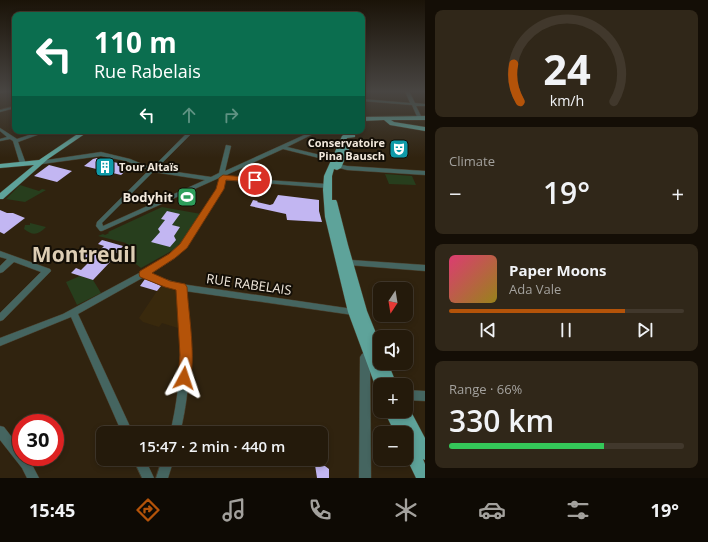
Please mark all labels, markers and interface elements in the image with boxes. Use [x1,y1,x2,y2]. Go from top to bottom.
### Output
text: 110 m [94,23,177,61]
icon: left [28,28,80,80]
text: 24 [543,40,590,96]
text: Rue Rabelais [94,59,201,83]
text: km/h [549,90,584,109]
icon: left [136,104,158,126]
icon: ahead [178,104,200,126]
icon: right [220,104,242,126]
place label: Conservatoire Pina Bausch [308,135,385,163]
theatre icon: Conservatoire Pina Bausch [388,138,410,160]
text: Climate [449,152,495,170]
building icon: Tour Altaïs [94,156,116,178]
place label: Tour Altaïs [119,159,179,174]
pin [238,163,272,197]
icon: arrive [244,169,266,191]
text: 19° [543,172,590,213]
text: − [449,178,462,208]
text: + [671,178,684,208]
sports icon: Bodyhit [176,186,198,208]
place label: Bodyhit [122,188,173,206]
district label: Montreuil [32,240,136,268]
text: Paper Moons [509,260,607,280]
street label: RUE RABELAIS [205,269,293,299]
text: Ada Vale [509,280,561,298]
north arrow [373,282,413,322]
map controls [373,282,413,466]
icon: previous [477,319,499,341]
icon: pause [555,319,577,341]
icon: next [634,319,656,341]
button: sound [373,330,413,370]
position arrow [163,357,205,399]
button: + [373,378,413,418]
text: Range · 66% [449,380,522,398]
text: 330 km [449,400,554,441]
speed limit sign: 30 [12,414,64,466]
button: − [373,426,413,466]
text: 15:47 · 2 min · 440 m [139,436,285,456]
icon: directions [134,496,162,524]
icon: music [220,496,248,524]
icon: phone [306,496,334,524]
icon: climate [392,496,420,524]
icon: car [478,496,506,524]
icon: filters [564,496,592,524]
text: 15:45 [29,498,75,522]
text: 19° [651,498,679,522]

